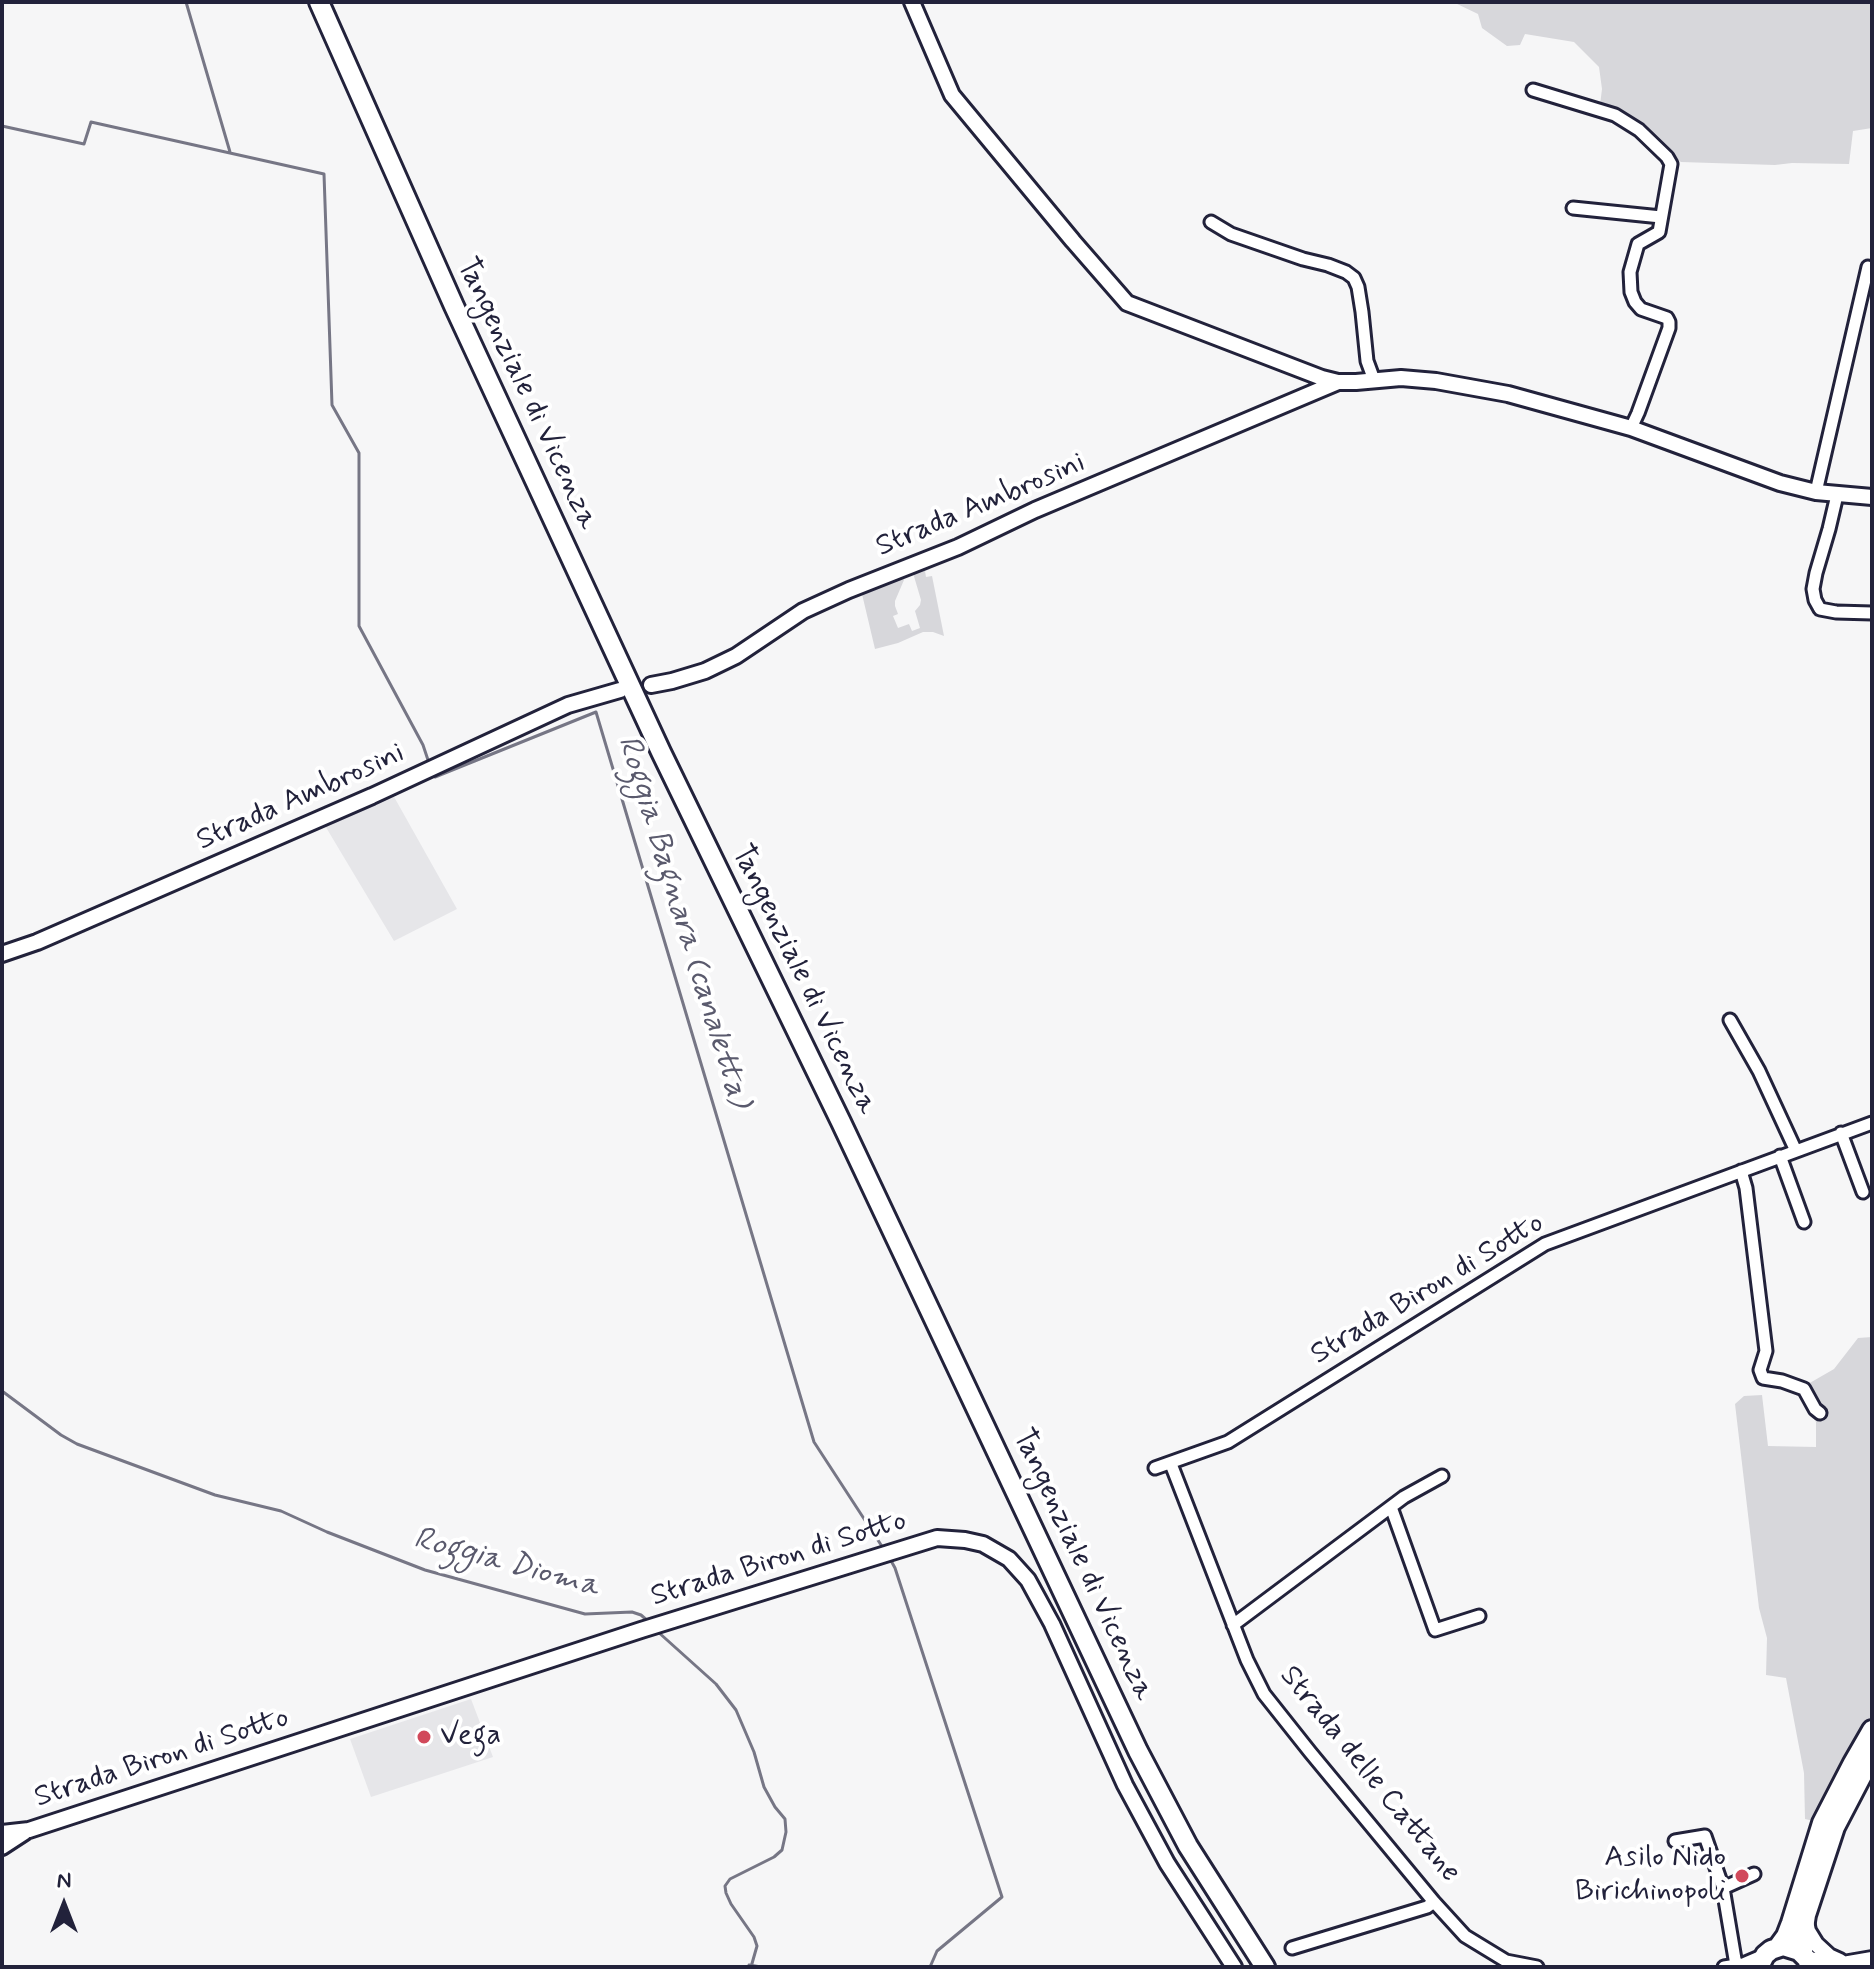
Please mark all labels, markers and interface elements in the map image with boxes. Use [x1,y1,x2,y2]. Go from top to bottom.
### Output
street label: Tangenziale di Vicenza [447,253,605,535]
street label: Strada Ambrosini [871,446,1091,566]
water label: Roggia Bagnara (canaletta) [607,731,757,1113]
street label: Strada Ambrosini [192,736,410,860]
street label: Tangenziale di Vicenza [722,839,884,1121]
street label: Strada Biron di Sotto [1305,1206,1551,1374]
street label: Tangenziale di Vicenza [1003,1424,1161,1706]
street label: Strada Biron di Sotto [647,1504,911,1616]
water label: Roggia Dioma [409,1521,603,1607]
street label: Strada delle Cattane [1271,1660,1467,1890]
street label: Strada Biron di Sotto [30,1701,294,1817]
place label: Vega [440,1719,501,1755]
marker: Vega [415,1728,433,1746]
place label: Asilo Nido Birichinopoli [1575,1841,1726,1912]
north arrow [24,1865,104,1945]
text: N [57,1867,71,1895]
marker: Asilo Nido Birichinopoli [1733,1867,1751,1885]

